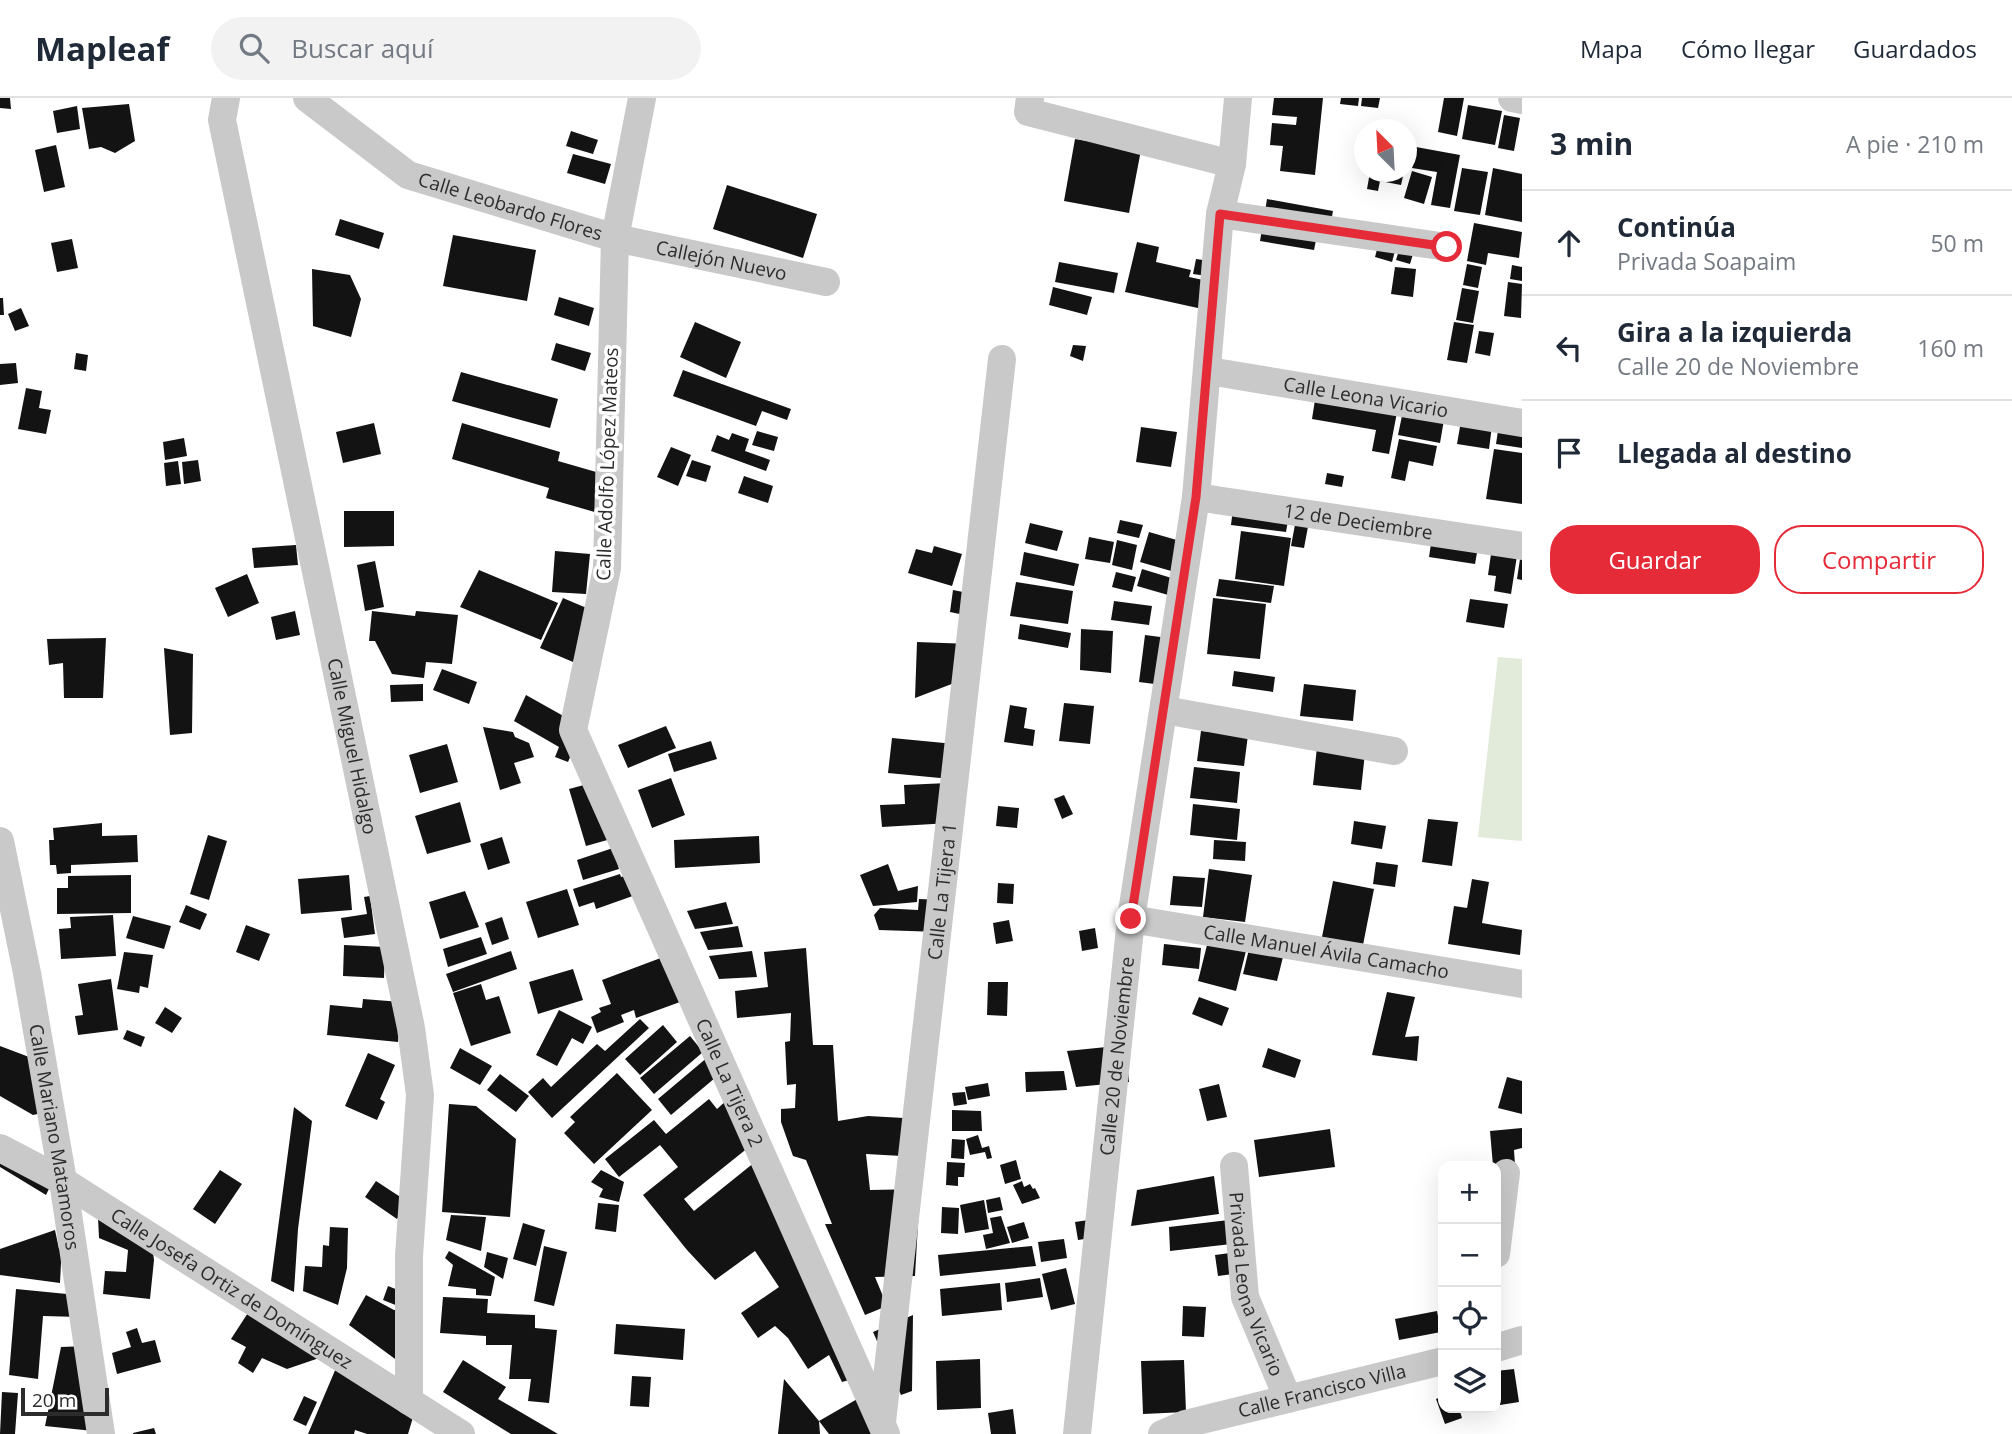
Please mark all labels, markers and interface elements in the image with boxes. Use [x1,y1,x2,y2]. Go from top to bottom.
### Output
search box [211,17,701,80]
text: Mapleaf [35,26,169,71]
icon: search [235,29,273,67]
text: Buscar aquí [291,30,434,66]
text: Mapa [1580,32,1643,65]
text: Cómo llegar [1681,32,1815,65]
text: Guardados [1853,32,1977,65]
north arrow [1354,119,1417,182]
text: 3 min [1550,123,1633,164]
text: A pie · 210 m [1846,128,1984,160]
street label: Calle Leobardo Flores [415,166,606,246]
text: Continúa [1617,209,1736,245]
icon: ahead [1550,224,1588,262]
text: 50 m [1930,227,1984,259]
route start [1431,231,1462,262]
street label: Callejón Nuevo [653,234,789,286]
text: Privada Soapaim [1617,245,1796,277]
text: Gira a la izquierda [1617,314,1852,350]
icon: left [1550,329,1588,367]
text: 160 m [1917,332,1984,364]
street label: Calle Adolfo López Mateos [590,347,624,581]
text: Calle 20 de Noviembre [1617,350,1859,382]
street label: Calle Leona Vicario [1281,371,1450,424]
icon: arrive [1550,434,1588,472]
text: Llegada al destino [1617,435,1852,471]
street label: 12 de Deciembre [1282,497,1435,545]
button: Guardar [1550,525,1760,594]
button: Compartir [1774,525,1984,594]
street label: Calle Miguel Hidalgo [321,656,383,837]
street label: Calle La Tijera 1 [921,821,963,961]
route end [1115,903,1146,934]
street label: Calle Manuel Ávila Camacho [1202,918,1451,985]
street label: Calle 20 de Noviembre [1093,955,1140,1157]
street label: Calle La Tijera 2 [690,1014,770,1151]
street label: Calle Mariano Matamoros [23,1022,86,1252]
map controls [1438,1161,1501,1413]
button: + [1438,1161,1501,1224]
street label: Privada Leona Vicario [1223,1191,1290,1380]
street label: Calle Josefa Ortiz de Domínguez [106,1202,358,1375]
button: − [1438,1224,1501,1287]
button: locate [1438,1287,1501,1350]
button: layers [1438,1350,1501,1413]
street label: Calle Francisco Villa [1235,1358,1409,1424]
scale bar [21,1385,108,1417]
text: 20 m [32,1387,76,1413]

